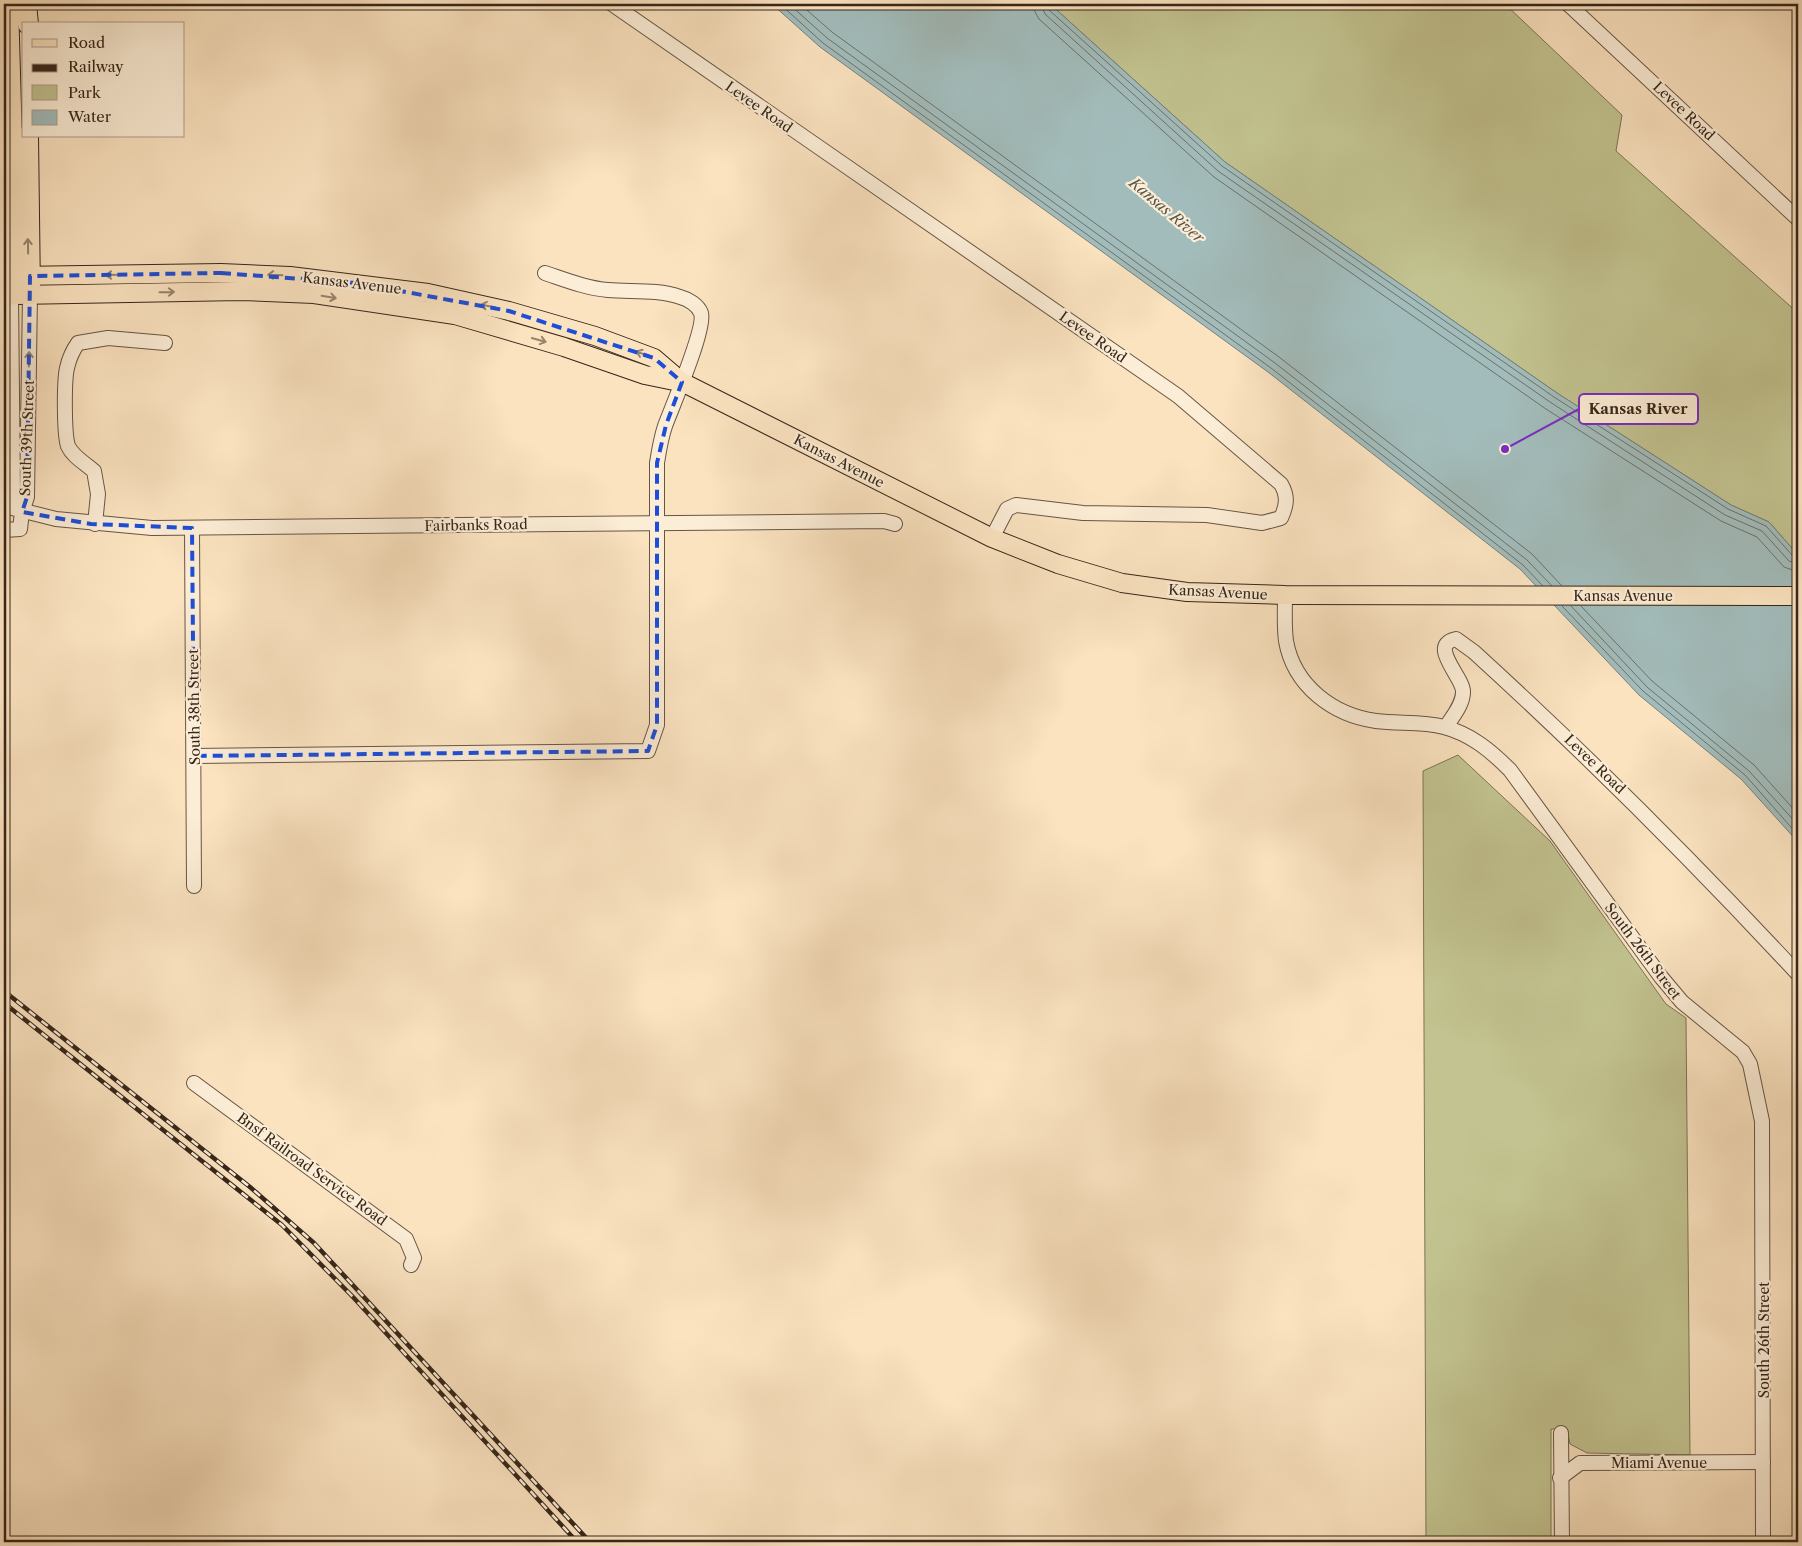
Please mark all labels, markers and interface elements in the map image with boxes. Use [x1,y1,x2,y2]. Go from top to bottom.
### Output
legend [22,22,185,138]
text: Road [68,33,105,52]
text: Railway [68,57,124,76]
street label: Levee Road [722,77,796,137]
street label: Levee Road [1649,78,1719,144]
text: Park [68,83,102,102]
text: Water [67,107,112,126]
water label: Kansas River [1125,173,1209,247]
one-way arrow [24,238,33,254]
street label: Kansas Avenue [302,268,403,298]
one-way arrow [105,270,122,280]
one-way arrow [268,271,284,280]
one-way arrow [158,287,174,297]
one-way arrow [320,292,336,302]
one-way arrow [480,301,496,310]
street label: Levee Road [1056,307,1130,367]
one-way arrow [531,335,547,345]
one-way arrow [636,349,651,358]
one-way arrow [25,351,34,367]
street label: South 39th Street [16,380,38,496]
callout: Kansas River [1579,394,1698,424]
text: Kansas River [1588,399,1688,418]
street label: Kansas Avenue [791,430,888,492]
street label: Fairbanks Road [424,515,528,535]
street label: Kansas Avenue [1168,580,1268,604]
street label: Kansas Avenue [1573,587,1673,605]
street label: South 38th Street [184,649,204,765]
street label: Levee Road [1561,730,1630,798]
street label: South 26th Street [1601,899,1685,1003]
street label: Bnsf Railroad Service Road [234,1109,391,1230]
street label: South 26th Street [1755,1282,1773,1398]
street label: Miami Avenue [1611,1454,1707,1472]

